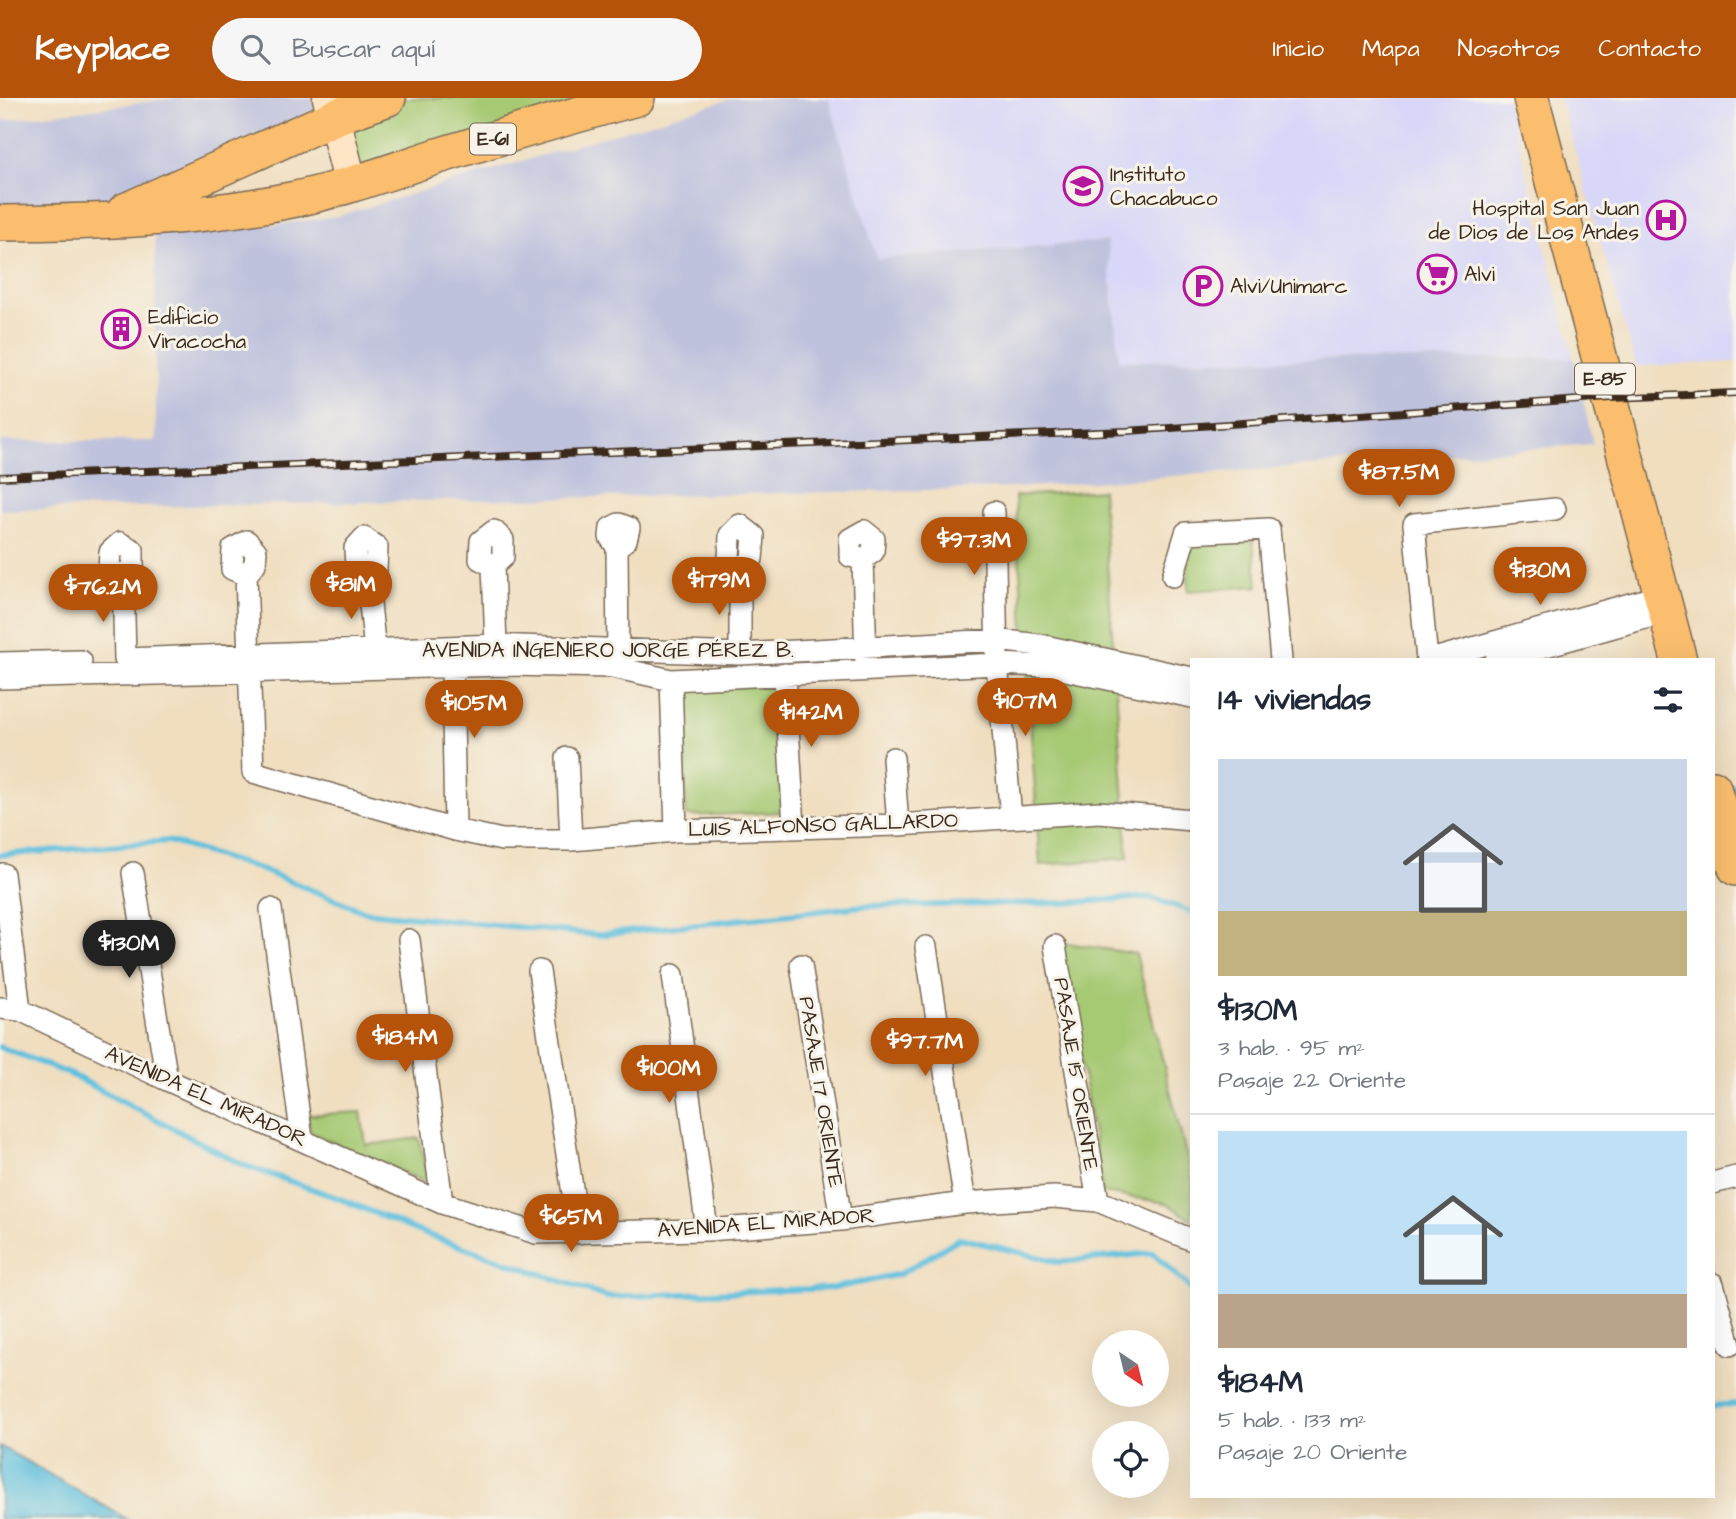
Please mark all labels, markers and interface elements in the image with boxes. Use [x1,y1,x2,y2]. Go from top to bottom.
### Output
search box [212,18,702,81]
text: Keyplace [35,26,170,72]
icon: search [236,30,274,68]
text: Buscar aquí [292,31,435,67]
text: Inicio [1272,32,1324,66]
text: Mapa [1362,32,1420,66]
text: Nosotros [1458,32,1560,66]
text: Contacto [1598,32,1701,66]
road number: E-61 [470,123,516,154]
place label: Instituto Chacabuco [1110,160,1218,213]
school or university icon: Instituto Chacabuco [1062,165,1104,207]
place label: Hospital San Juan de Dios de Los Andes [1428,194,1639,247]
hospital icon: Hospital San Juan de Dios de Los Andes [1645,199,1687,241]
supermarket icon: Alvi [1416,253,1458,295]
place label: Alvi [1464,260,1495,289]
parking icon: Alvi/Unimarc [1182,265,1224,307]
place label: Alvi/Unimarc [1230,272,1348,301]
place label: Edificio Viracocha [148,303,246,356]
building icon: Edificio Viracocha [100,308,142,350]
road number: E-85 [1575,364,1635,394]
pin: $87.5M [1342,450,1456,509]
text: $87.5M [1359,456,1439,488]
pin: $97.3M [917,518,1031,577]
text: $97.3M [937,524,1011,556]
pin: $130M [1491,547,1589,607]
text: $130M [1510,554,1570,586]
pin: $179M [670,558,768,617]
pin: $81M [310,561,392,621]
pin: $76.2M [46,564,160,624]
text: $179M [688,564,750,596]
text: $81M [326,568,376,600]
text: $76.2M [65,571,141,603]
street label: AVENIDA INGENIERO JORGE PÉREZ B. [422,636,794,665]
pin: $107M [976,678,1074,738]
text: 14 viviendas [1218,679,1371,721]
pin: $105M [425,680,523,740]
icon: filters [1649,681,1687,719]
text: $107M [993,685,1057,717]
text: $105M [441,687,507,719]
pin: $142M [762,690,860,749]
text: $142M [779,696,843,728]
icon: home [1390,805,1516,931]
street label: LUIS ALFONSO GALLARDO [687,806,959,844]
pin: $130M [80,920,178,980]
text: $130M [99,927,159,959]
street label: PASAJE 15 ORIENTE [1046,975,1106,1173]
text: $130M [1218,990,1298,1032]
street label: PASAJE 17 ORIENTE [792,994,851,1190]
pin: $184M [356,1014,454,1074]
pin: $97.7M [868,1018,982,1078]
text: $184M [372,1021,438,1053]
text: $97.7M [887,1025,963,1057]
text: 3 hab. · 95 m² [1218,1032,1365,1064]
street label: AVENIDA EL MIRADOR [101,1038,311,1154]
pin: $100M [620,1046,718,1105]
text: $100M [637,1052,701,1084]
text: Pasaje 22 Oriente [1218,1064,1406,1096]
icon: home [1390,1177,1516,1303]
pin: $65M [530,1194,612,1254]
text: $65M [540,1201,602,1233]
street label: AVENIDA EL MIRADOR [656,1201,876,1245]
north arrow [1092,1330,1169,1407]
map controls [1092,1330,1169,1498]
text: $184M [1218,1362,1303,1404]
text: 5 hab. · 133 m² [1218,1404,1366,1436]
button: locate [1092,1421,1169,1498]
text: Pasaje 20 Oriente [1218,1436,1408,1468]

